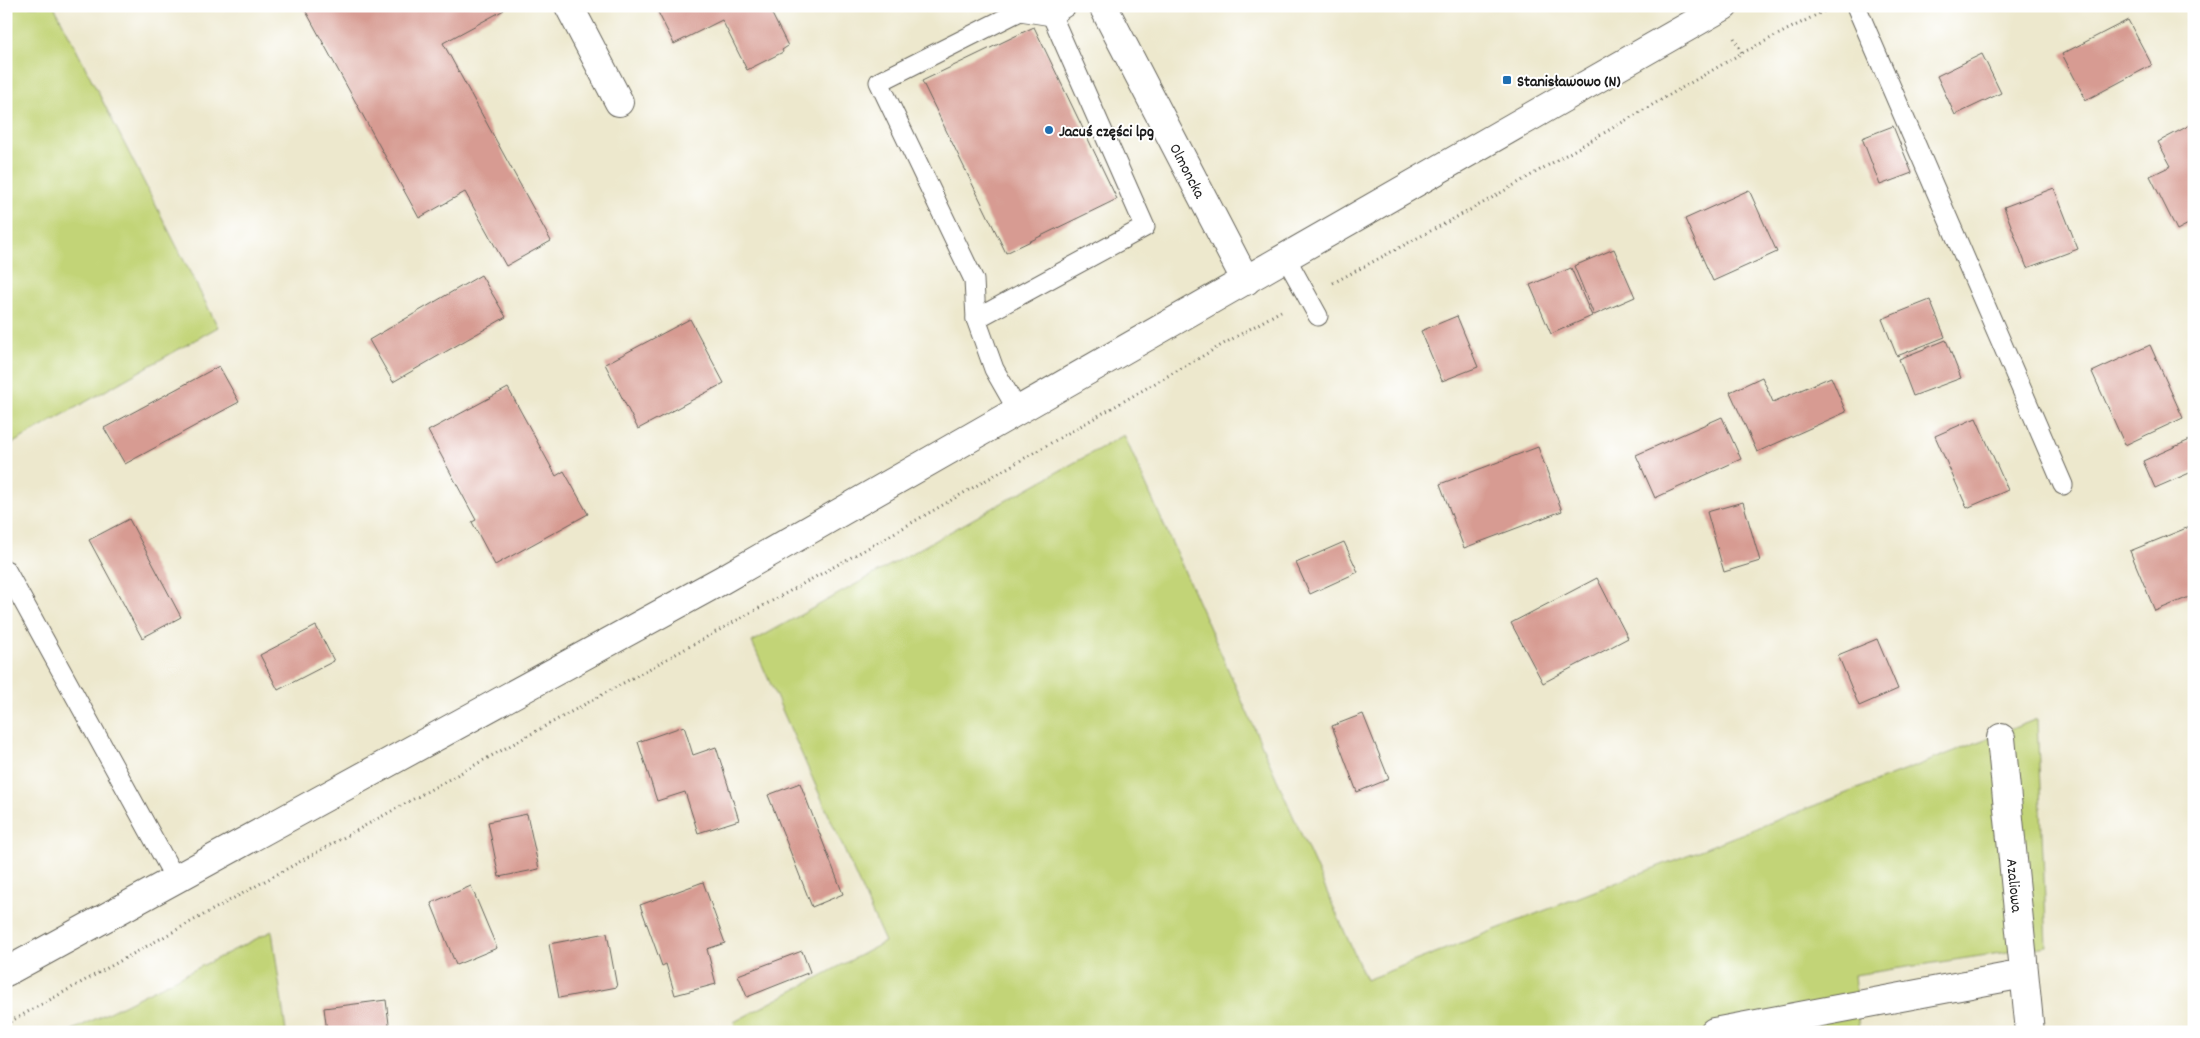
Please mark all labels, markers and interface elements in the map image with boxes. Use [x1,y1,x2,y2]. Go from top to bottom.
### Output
place label: Stanisławowo (N) [1517,71,1621,94]
marker: Stanisławowo (N) [1501,74,1513,86]
place label: Jacuś części lpg [1059,121,1154,144]
marker: Jacuś części lpg [1043,124,1055,136]
street label: Olmoncka [1162,140,1210,203]
street label: Azaliowa [1999,858,2027,914]

